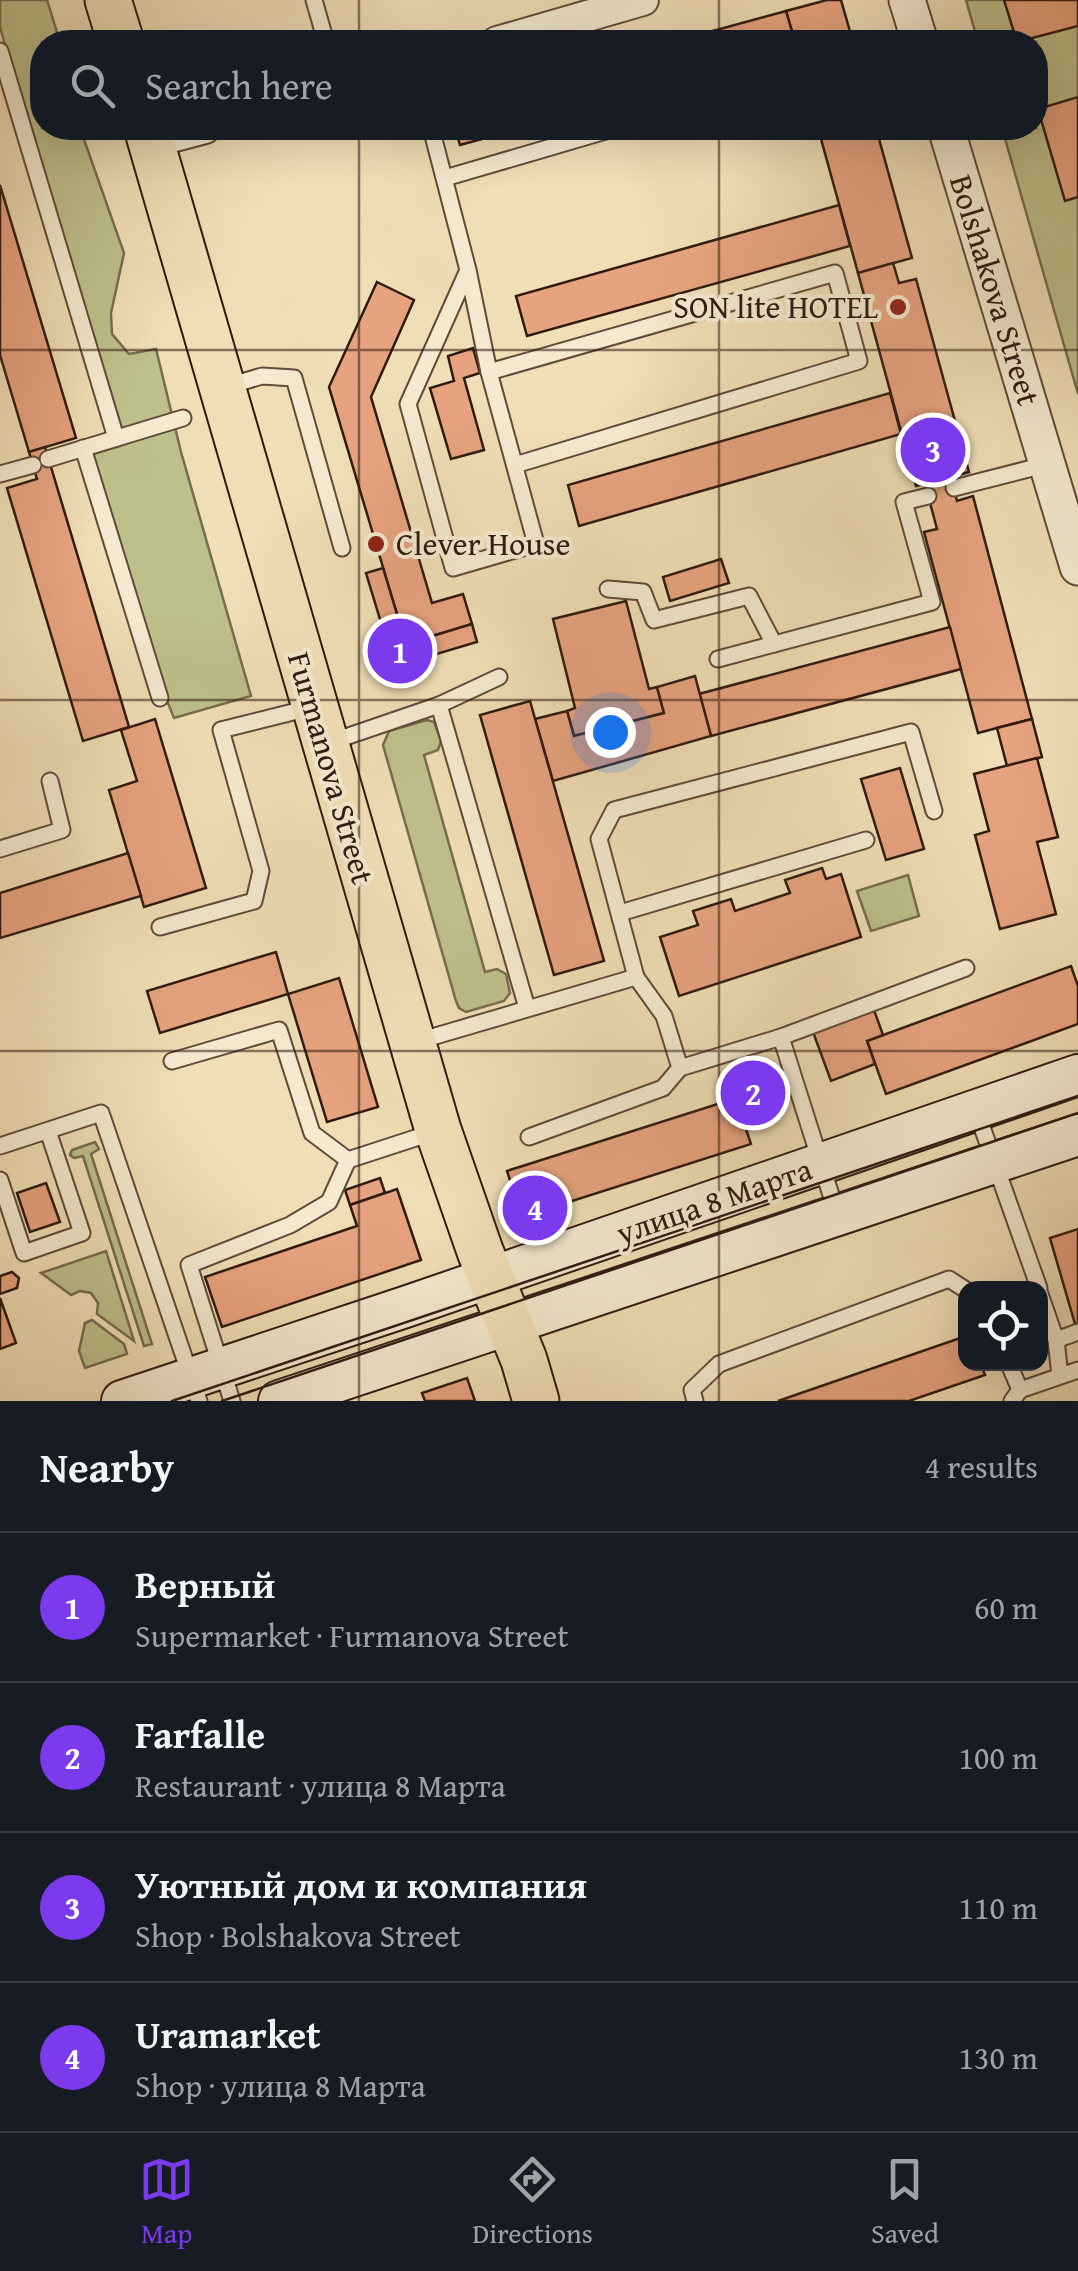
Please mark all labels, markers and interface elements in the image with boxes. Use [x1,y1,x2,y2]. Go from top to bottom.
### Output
search box [30,30,1048,140]
text: Search here [145,57,333,113]
icon: search [65,58,120,113]
street label: Bolshakova Street [938,169,1053,411]
place label: SON lite HOTEL [673,283,878,330]
marker: SON lite HOTEL [887,296,909,318]
pin: 3 [900,412,966,488]
place label: Clever House [396,520,570,567]
marker: Clever House [365,533,387,555]
pin: 1 [368,614,432,688]
street label: Furmanova Street [276,646,387,889]
your location [585,707,636,758]
pin: 2 [720,1056,786,1130]
street label: улица 8 Марта [609,1145,819,1256]
pin: 4 [502,1170,568,1246]
map controls [958,1281,1048,1371]
button: locate [958,1281,1048,1371]
text: Nearby [40,1436,174,1497]
text: 4 results [925,1443,1038,1490]
text: Верный [135,1556,275,1612]
text: 1 [64,1584,81,1631]
text: 60 m [974,1584,1038,1631]
text: Supermarket · Furmanova Street [135,1612,569,1659]
text: Farfalle [135,1706,265,1762]
text: 2 [64,1734,81,1781]
text: 100 m [959,1734,1038,1781]
text: Restaurant · улица 8 Марта [135,1762,506,1809]
text: Уютный дом и компания [135,1856,587,1912]
text: 3 [64,1884,81,1931]
text: 110 m [959,1884,1038,1931]
text: Shop · Bolshakova Street [135,1912,461,1959]
text: Uramarket [135,2006,321,2062]
text: 4 [64,2034,81,2081]
text: 130 m [959,2034,1038,2081]
text: Shop · улица 8 Марта [135,2062,426,2109]
tab: Map [139,2152,194,2253]
tab: Directions [472,2152,593,2253]
tab: Saved [871,2152,939,2253]

